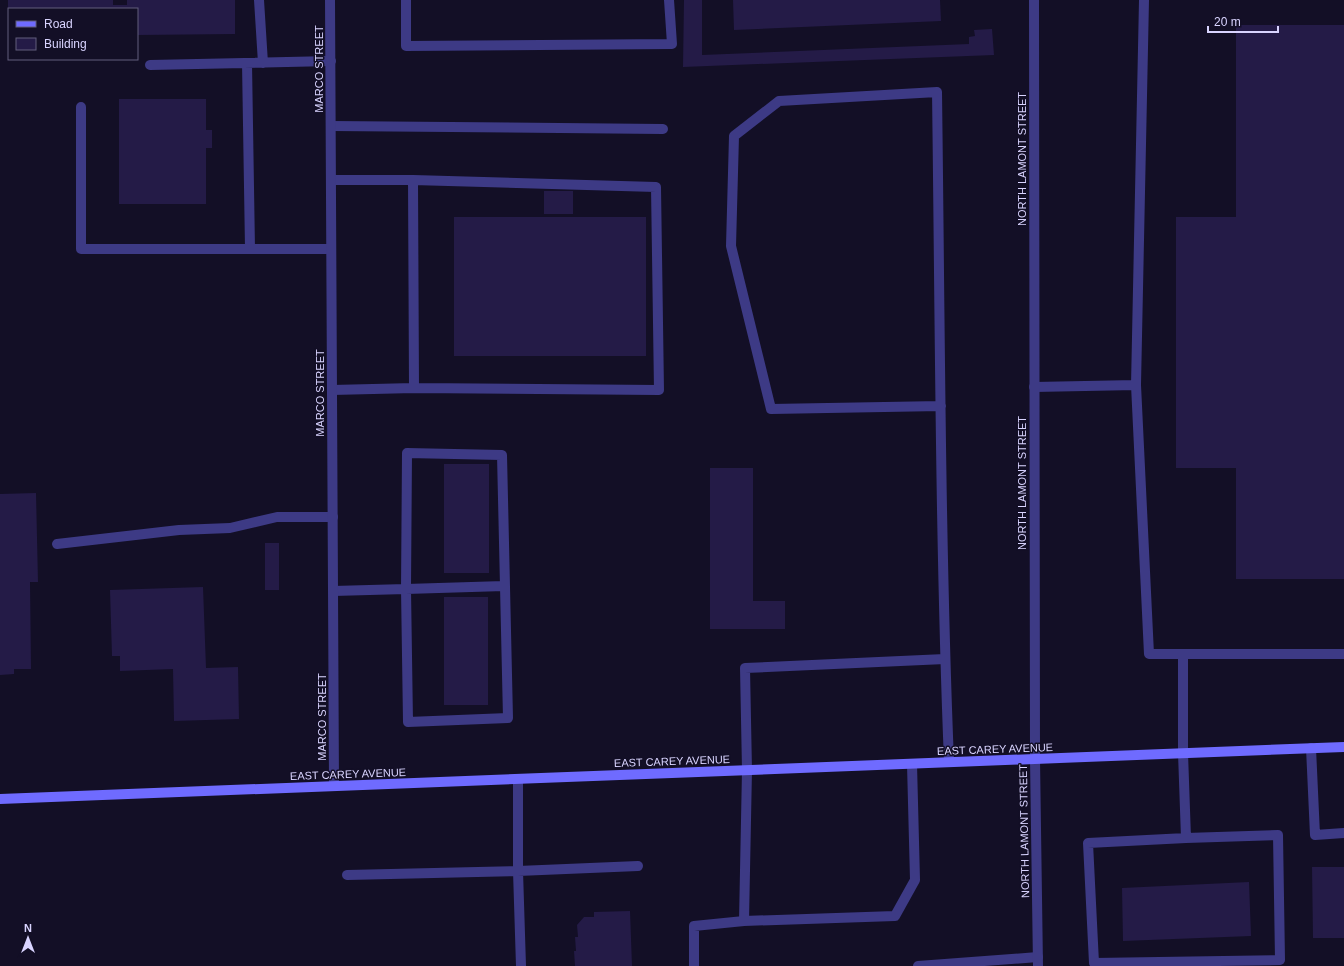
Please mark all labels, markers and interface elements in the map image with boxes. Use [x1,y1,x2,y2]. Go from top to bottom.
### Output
legend [8,8,138,60]
scale bar [1208,8,1278,34]
text: 20 m [1214,15,1241,29]
text: Road [44,17,73,31]
street label: MARCO STREET [313,25,325,113]
text: Building [44,37,87,51]
street label: NORTH LAMONT STREET [1016,92,1028,226]
street label: MARCO STREET [314,349,326,437]
street label: NORTH LAMONT STREET [1016,416,1028,550]
street label: MARCO STREET [316,673,328,761]
street label: EAST CAREY AVENUE [937,741,1053,757]
street label: EAST CAREY AVENUE [614,753,730,769]
street label: NORTH LAMONT STREET [1017,764,1031,898]
street label: EAST CAREY AVENUE [290,766,406,782]
north arrow [8,918,48,958]
text: N [24,922,32,934]

